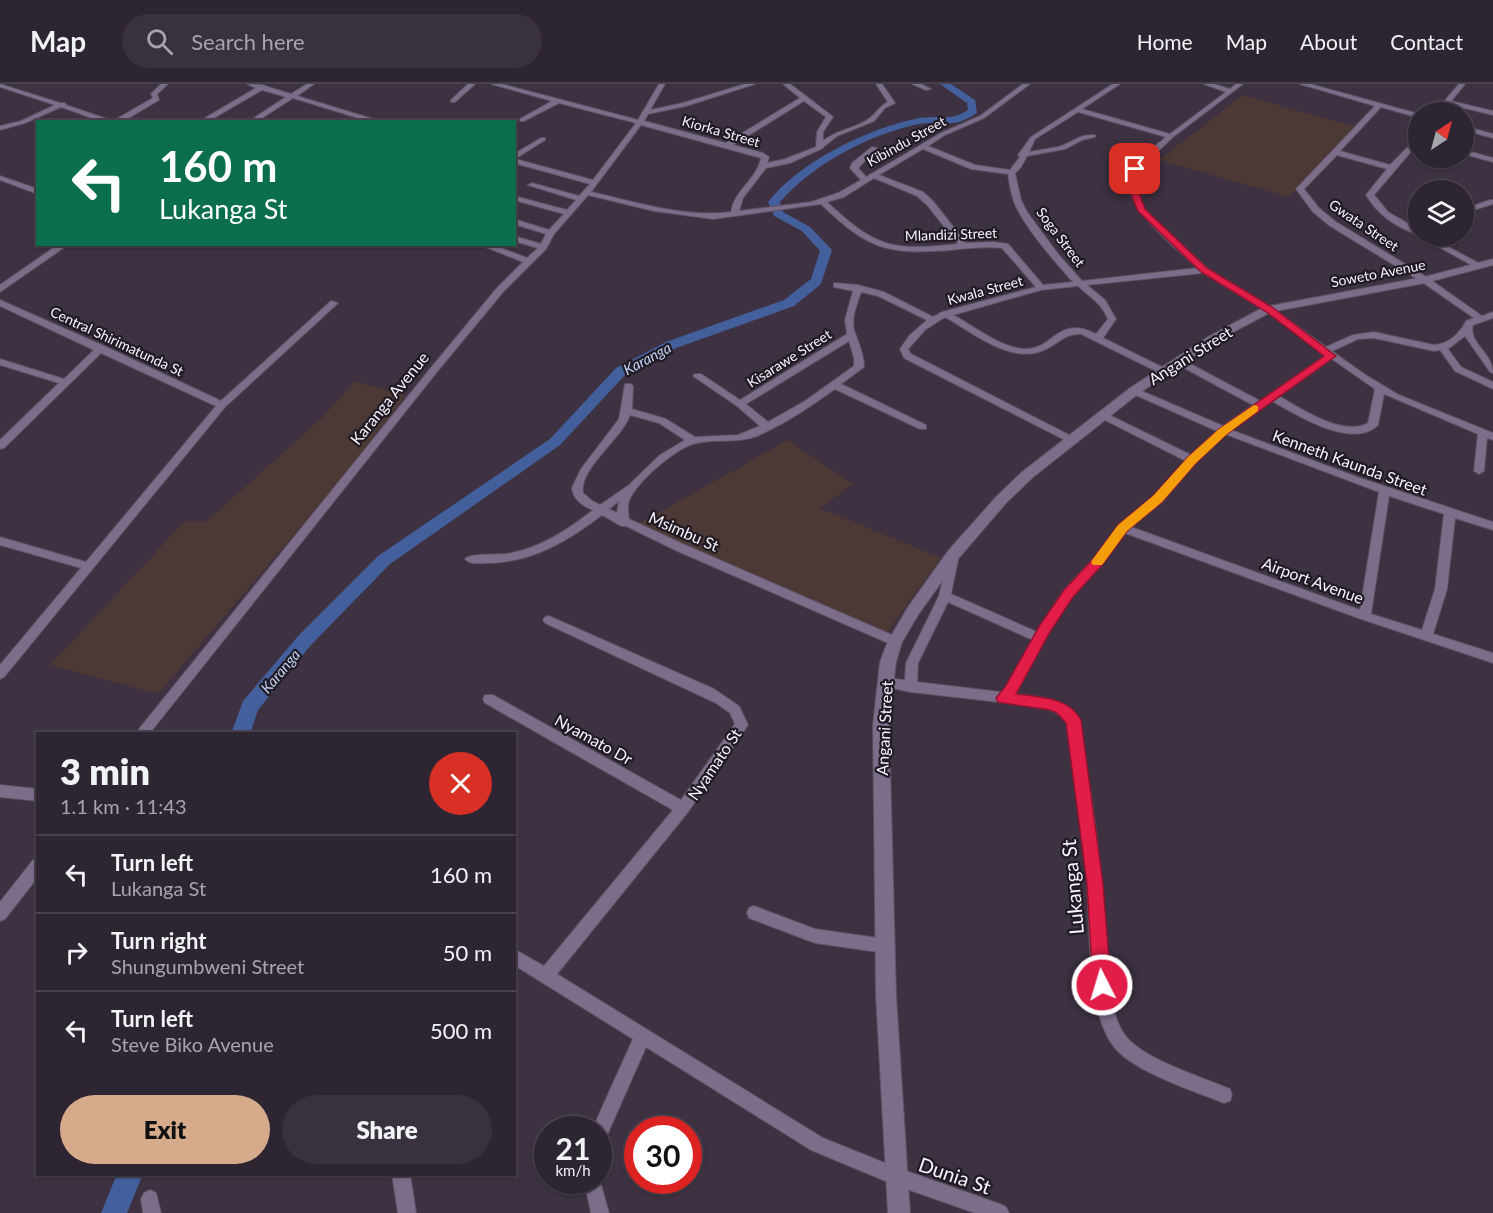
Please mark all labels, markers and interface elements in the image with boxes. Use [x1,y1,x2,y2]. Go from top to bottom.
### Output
search box [122,14,542,68]
text: Map [30,24,86,58]
icon: search [143,25,176,58]
text: Search here [191,28,305,55]
text: Home [1137,29,1193,54]
text: Map [1226,29,1267,54]
text: About [1300,29,1357,54]
text: Contact [1390,29,1463,54]
north arrow [1408,102,1474,168]
map controls [1408,102,1474,246]
street label: Kiorka Street [680,112,762,150]
street label: Kibindu Street [864,112,948,170]
text: 160 m [159,141,277,191]
pin [1109,143,1160,194]
icon: left [60,144,138,222]
icon: arrive [1118,152,1151,185]
button: layers [1408,180,1474,246]
text: Lukanga St [159,192,287,225]
street label: Gwata Street [1326,196,1402,254]
street label: Soga Street [1033,204,1089,270]
street label: Mlandizi Street [905,224,997,244]
street label: Soweto Avenue [1329,255,1427,291]
street label: Kwala Street [945,272,1025,308]
street label: Central Shirimatunda St [48,303,186,379]
street label: Angani Street [1145,322,1236,388]
street label: Kisarawe Street [744,325,834,391]
water label: Karanga [620,338,674,378]
street label: Karanga Avenue [346,348,432,448]
street label: Kenneth Kaunda Street [1270,425,1430,499]
street label: Msimbu St [646,507,722,555]
street label: Airport Avenue [1260,553,1366,607]
water label: Karanga [257,645,304,697]
street label: Angani Street [872,680,896,776]
street label: Nyamato Dr [552,710,636,768]
street label: Nyamato St [683,724,745,803]
text: 3 min [60,749,150,793]
button: close [429,752,492,815]
text: 1.1 km · 11:43 [60,794,187,818]
street label: Lukanga St [1056,839,1088,935]
text: Turn left [111,849,193,876]
icon: left [60,858,93,891]
text: 160 m [430,861,492,888]
text: Lukanga St [111,876,206,900]
text: Turn right [111,927,206,954]
icon: right [60,936,93,969]
text: 50 m [443,939,492,966]
position arrow [1070,953,1134,1017]
text: Shungumbweni Street [111,954,304,978]
text: Turn left [111,1005,193,1032]
icon: left [60,1014,93,1047]
text: 500 m [430,1017,492,1044]
text: Steve Biko Avenue [111,1032,274,1056]
button: Exit [60,1095,270,1164]
button: Share [282,1095,492,1164]
speed limit sign: 30 [624,1116,702,1194]
text: 21 [556,1130,590,1166]
street label: Dunia St [916,1151,994,1199]
text: km/h [555,1161,591,1179]

